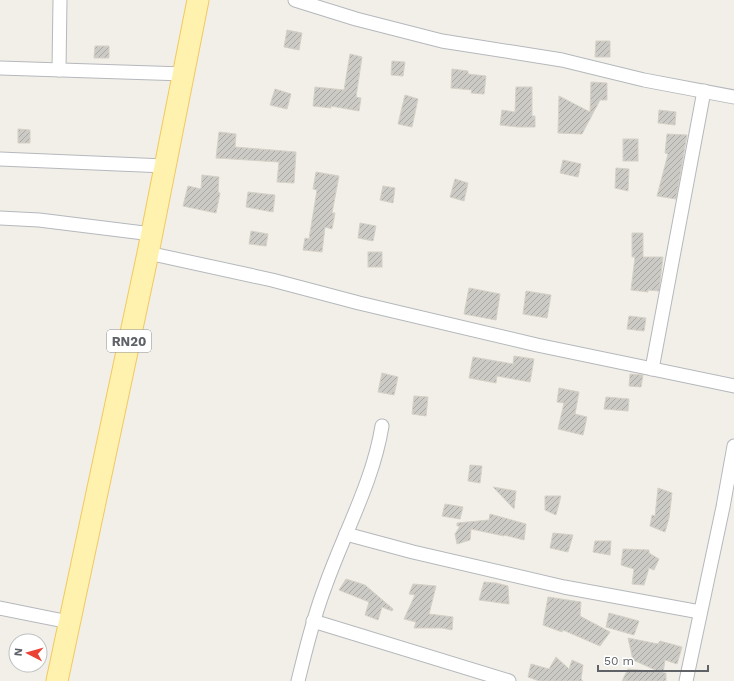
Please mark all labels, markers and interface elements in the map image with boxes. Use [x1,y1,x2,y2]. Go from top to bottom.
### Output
road number: RN20 [107,330,151,352]
north arrow [8,633,48,673]
text: N [12,647,25,657]
scale bar [598,647,708,673]
text: 50 m [604,654,634,668]

